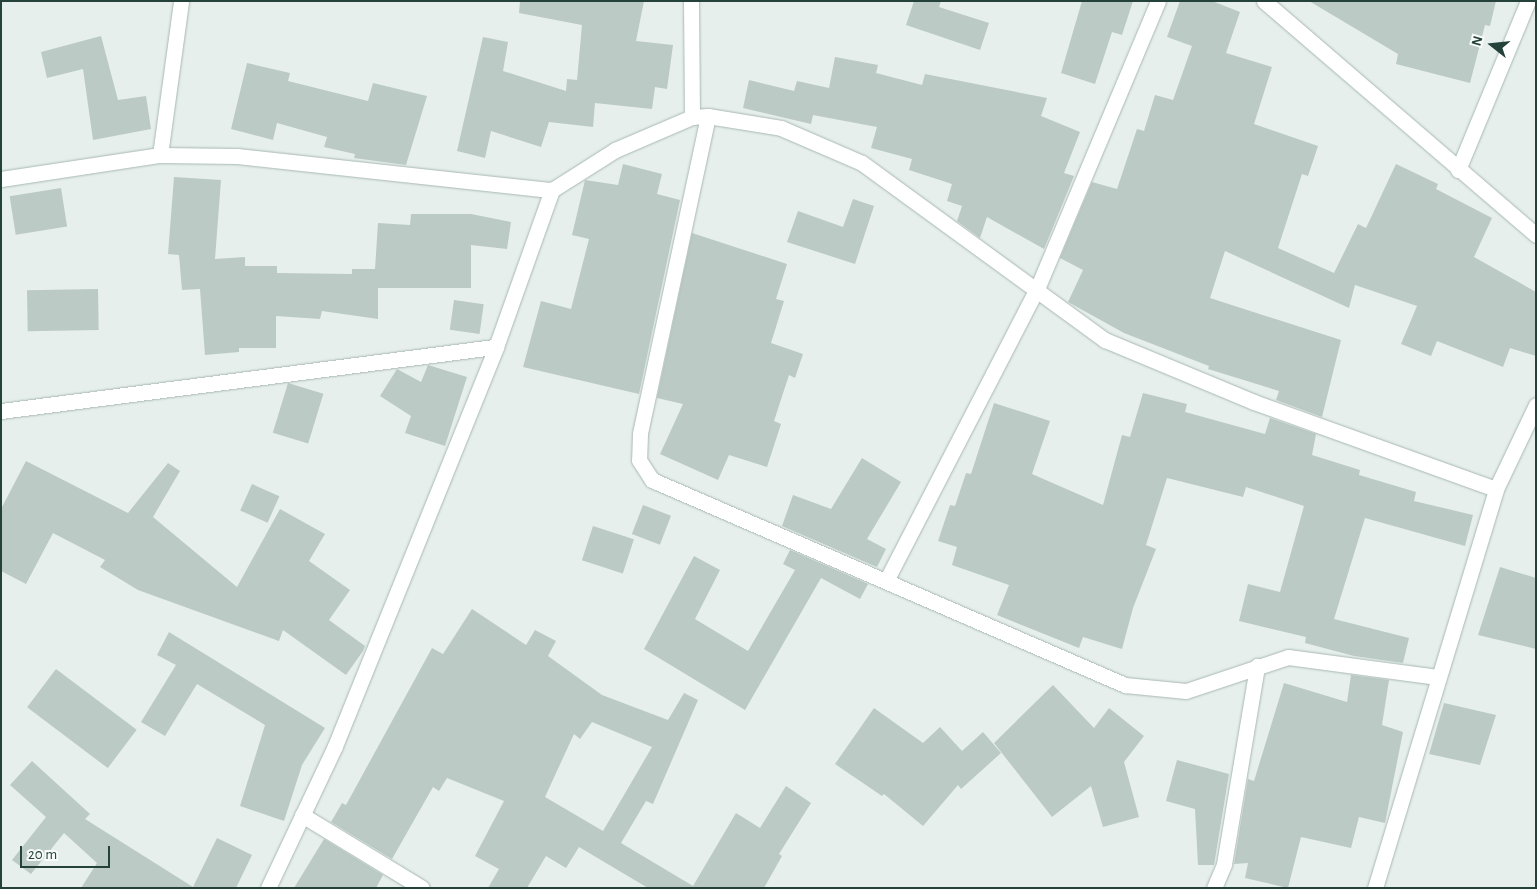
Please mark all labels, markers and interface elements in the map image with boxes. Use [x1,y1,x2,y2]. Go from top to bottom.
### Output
north arrow [1467,20,1517,70]
text: N [1470,34,1486,47]
scale bar [22,836,112,868]
text: 20 m [28,847,57,862]

